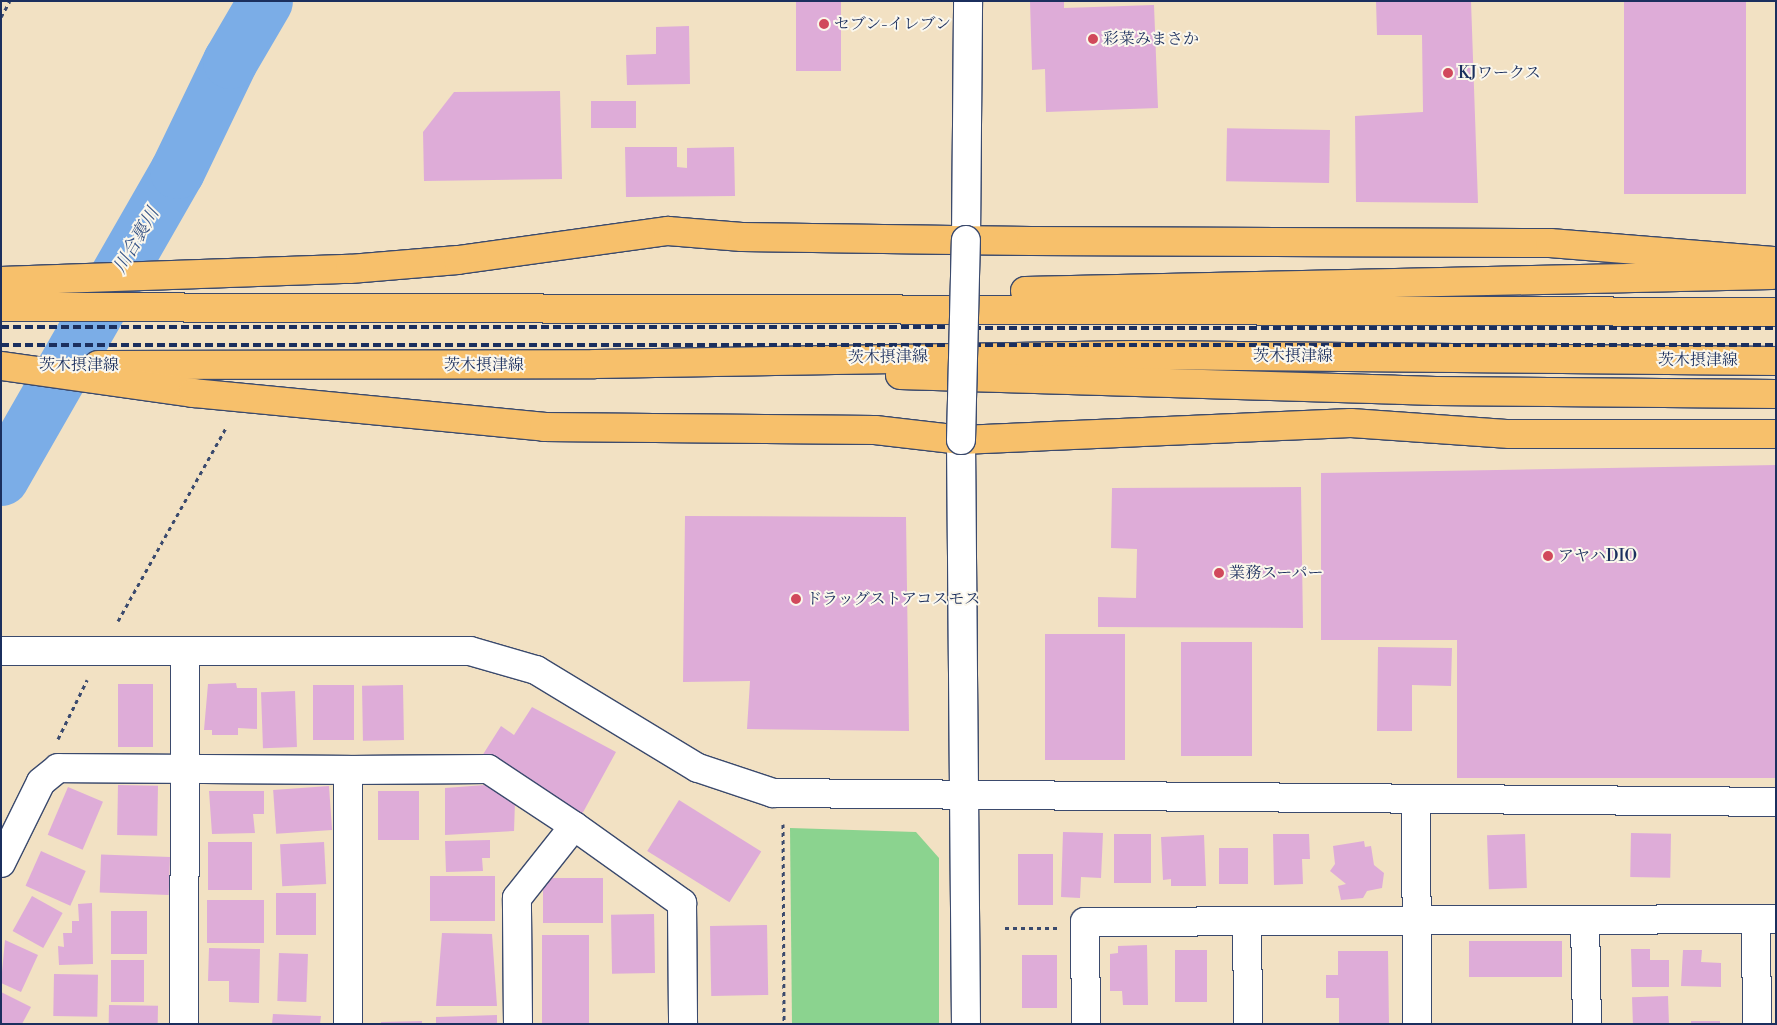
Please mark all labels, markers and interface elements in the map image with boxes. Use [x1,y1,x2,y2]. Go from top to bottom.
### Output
place label: セブン-イレブン [834,14,952,34]
marker: セブン-イレブン [818,18,830,30]
place label: 彩菜みまさか [1103,29,1199,49]
marker: 彩菜みまさか [1087,33,1099,45]
place label: KJワークス [1458,63,1541,83]
marker: KJワークス [1442,67,1454,79]
water label: 川合裏川 [110,204,164,278]
street label: 茨木摂津線 [1253,346,1333,366]
street label: 茨木摂津線 [848,347,928,367]
street label: 茨木摂津線 [1658,350,1738,370]
street label: 茨木摂津線 [39,355,119,375]
street label: 茨木摂津線 [444,355,524,375]
place label: アヤハDIO [1558,546,1637,566]
marker: アヤハDIO [1542,550,1554,562]
place label: 業務スーパー [1229,563,1324,583]
marker: 業務スーパー [1213,567,1225,579]
place label: ドラッグストアコスモス [806,589,982,609]
marker: ドラッグストアコスモス [790,593,802,605]

